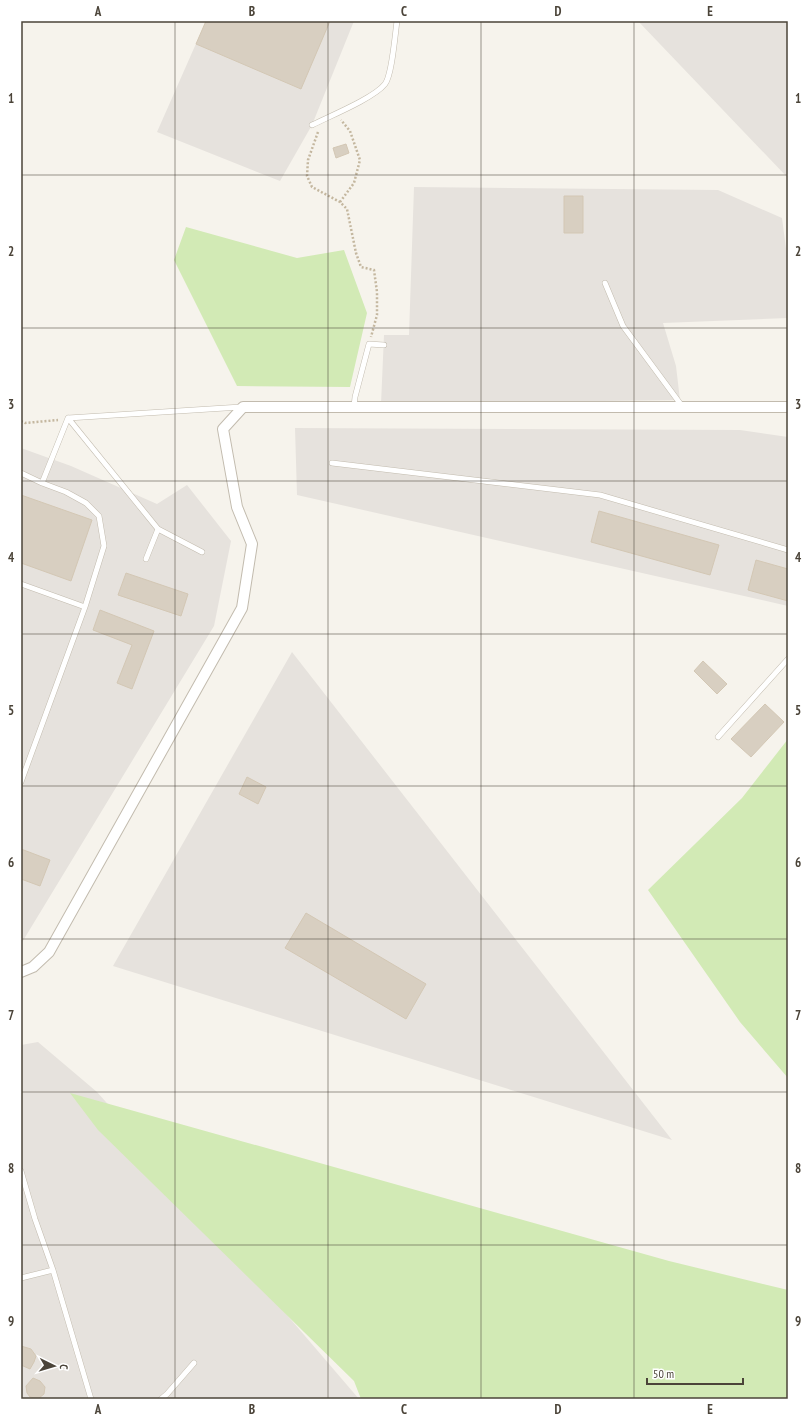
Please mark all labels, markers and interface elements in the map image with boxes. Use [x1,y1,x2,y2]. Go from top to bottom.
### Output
text: A [94,3,102,20]
text: B [249,3,255,20]
text: C [401,3,407,20]
text: D [555,3,562,20]
text: E [707,3,713,20]
text: 1 [8,90,14,107]
text: 1 [795,90,801,107]
text: 2 [8,243,14,260]
text: 2 [795,243,801,260]
text: 3 [8,396,14,413]
text: 3 [795,396,801,413]
text: 4 [8,549,15,566]
text: 4 [795,549,802,566]
text: 5 [8,702,14,719]
text: 5 [795,702,801,719]
text: 6 [8,854,14,871]
text: 6 [795,854,801,871]
text: 7 [8,1007,14,1024]
text: 7 [795,1007,801,1024]
text: 8 [8,1160,14,1177]
text: 8 [795,1160,801,1177]
text: 9 [8,1313,14,1330]
text: 9 [795,1313,801,1330]
north arrow [34,1346,74,1386]
scale bar [647,1360,743,1386]
text: С [57,1364,71,1370]
text: 50 m [653,1366,674,1381]
text: A [94,1401,102,1418]
text: B [249,1401,255,1418]
text: C [401,1401,407,1418]
text: D [555,1401,562,1418]
text: E [707,1401,713,1418]

